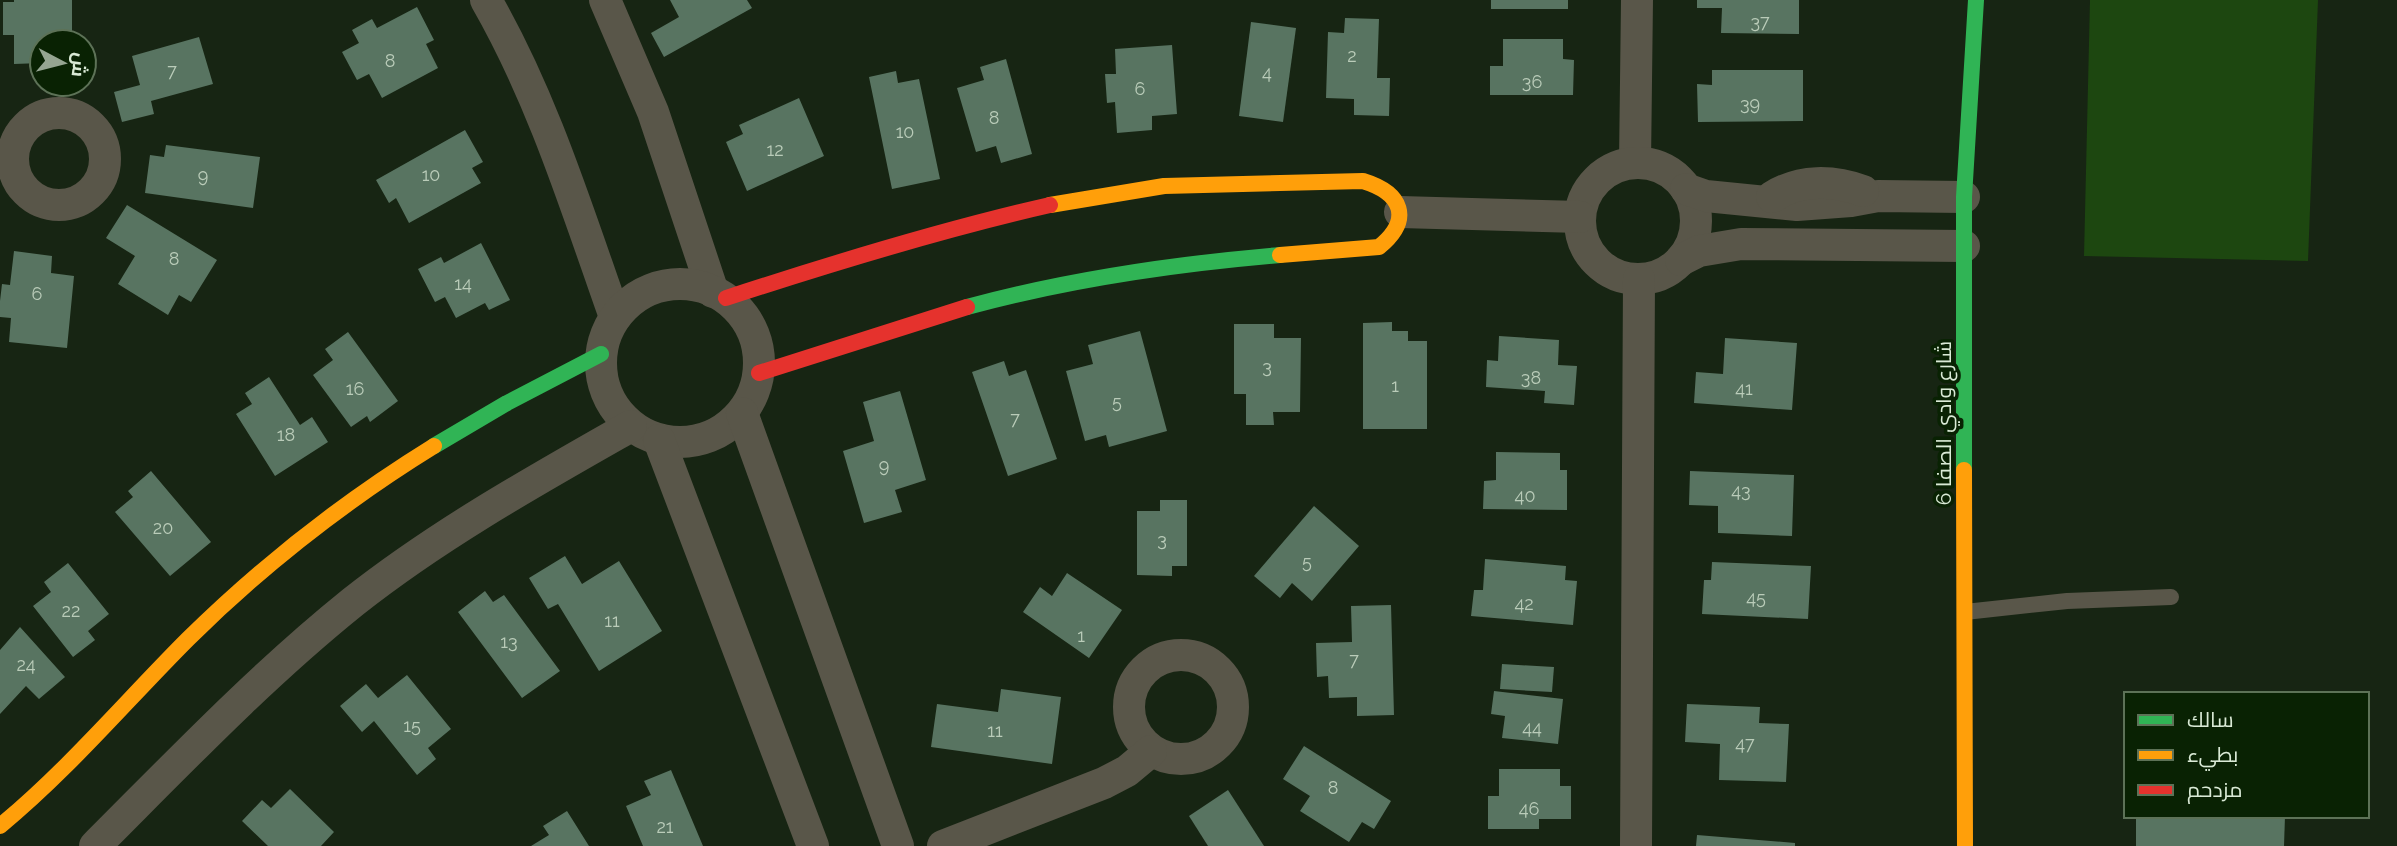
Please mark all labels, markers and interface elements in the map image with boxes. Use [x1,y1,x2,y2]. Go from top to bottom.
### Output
house number: 37 [1750,11,1770,32]
north arrow [28,28,98,98]
house number: 2 [1347,45,1357,66]
house number: 8 [385,50,395,71]
text: ش [66,52,92,79]
house number: 7 [167,60,177,81]
house number: 4 [1262,62,1272,83]
house number: 36 [1522,71,1542,92]
house number: 6 [1135,78,1146,99]
house number: 39 [1740,93,1760,114]
house number: 8 [989,107,999,128]
house number: 10 [896,121,914,142]
house number: 12 [766,139,784,160]
house number: 10 [422,164,440,185]
house number: 9 [198,165,208,186]
house number: 8 [169,248,179,269]
house number: 14 [454,273,472,294]
house number: 6 [32,283,43,304]
street label: شارع وادي الصفا 6 [1931,341,1960,505]
house number: 3 [1262,356,1272,377]
house number: 38 [1521,367,1541,388]
house number: 1 [1391,375,1399,396]
house number: 16 [346,378,364,399]
house number: 41 [1735,378,1753,399]
house number: 5 [1112,391,1122,412]
house number: 7 [1010,408,1020,429]
house number: 18 [277,424,295,445]
house number: 9 [879,455,889,476]
house number: 43 [1731,480,1751,501]
house number: 40 [1515,485,1535,506]
house number: 20 [153,517,173,538]
house number: 3 [1157,529,1167,550]
house number: 5 [1302,551,1312,572]
house number: 45 [1746,587,1766,608]
house number: 42 [1514,593,1534,614]
house number: 22 [62,600,80,621]
house number: 11 [604,610,620,631]
house number: 1 [1077,625,1085,646]
house number: 13 [500,631,518,652]
house number: 7 [1349,649,1359,670]
house number: 24 [16,654,36,675]
legend [2124,692,2369,818]
text: سالك [2187,707,2234,732]
house number: 15 [403,715,421,736]
house number: 44 [1522,717,1542,738]
house number: 11 [987,720,1003,741]
house number: 47 [1735,733,1755,754]
text: بطيء [2187,742,2238,771]
house number: 8 [1328,777,1338,798]
text: مزدحم [2187,777,2242,804]
house number: 46 [1519,798,1539,819]
house number: 21 [656,816,674,837]

